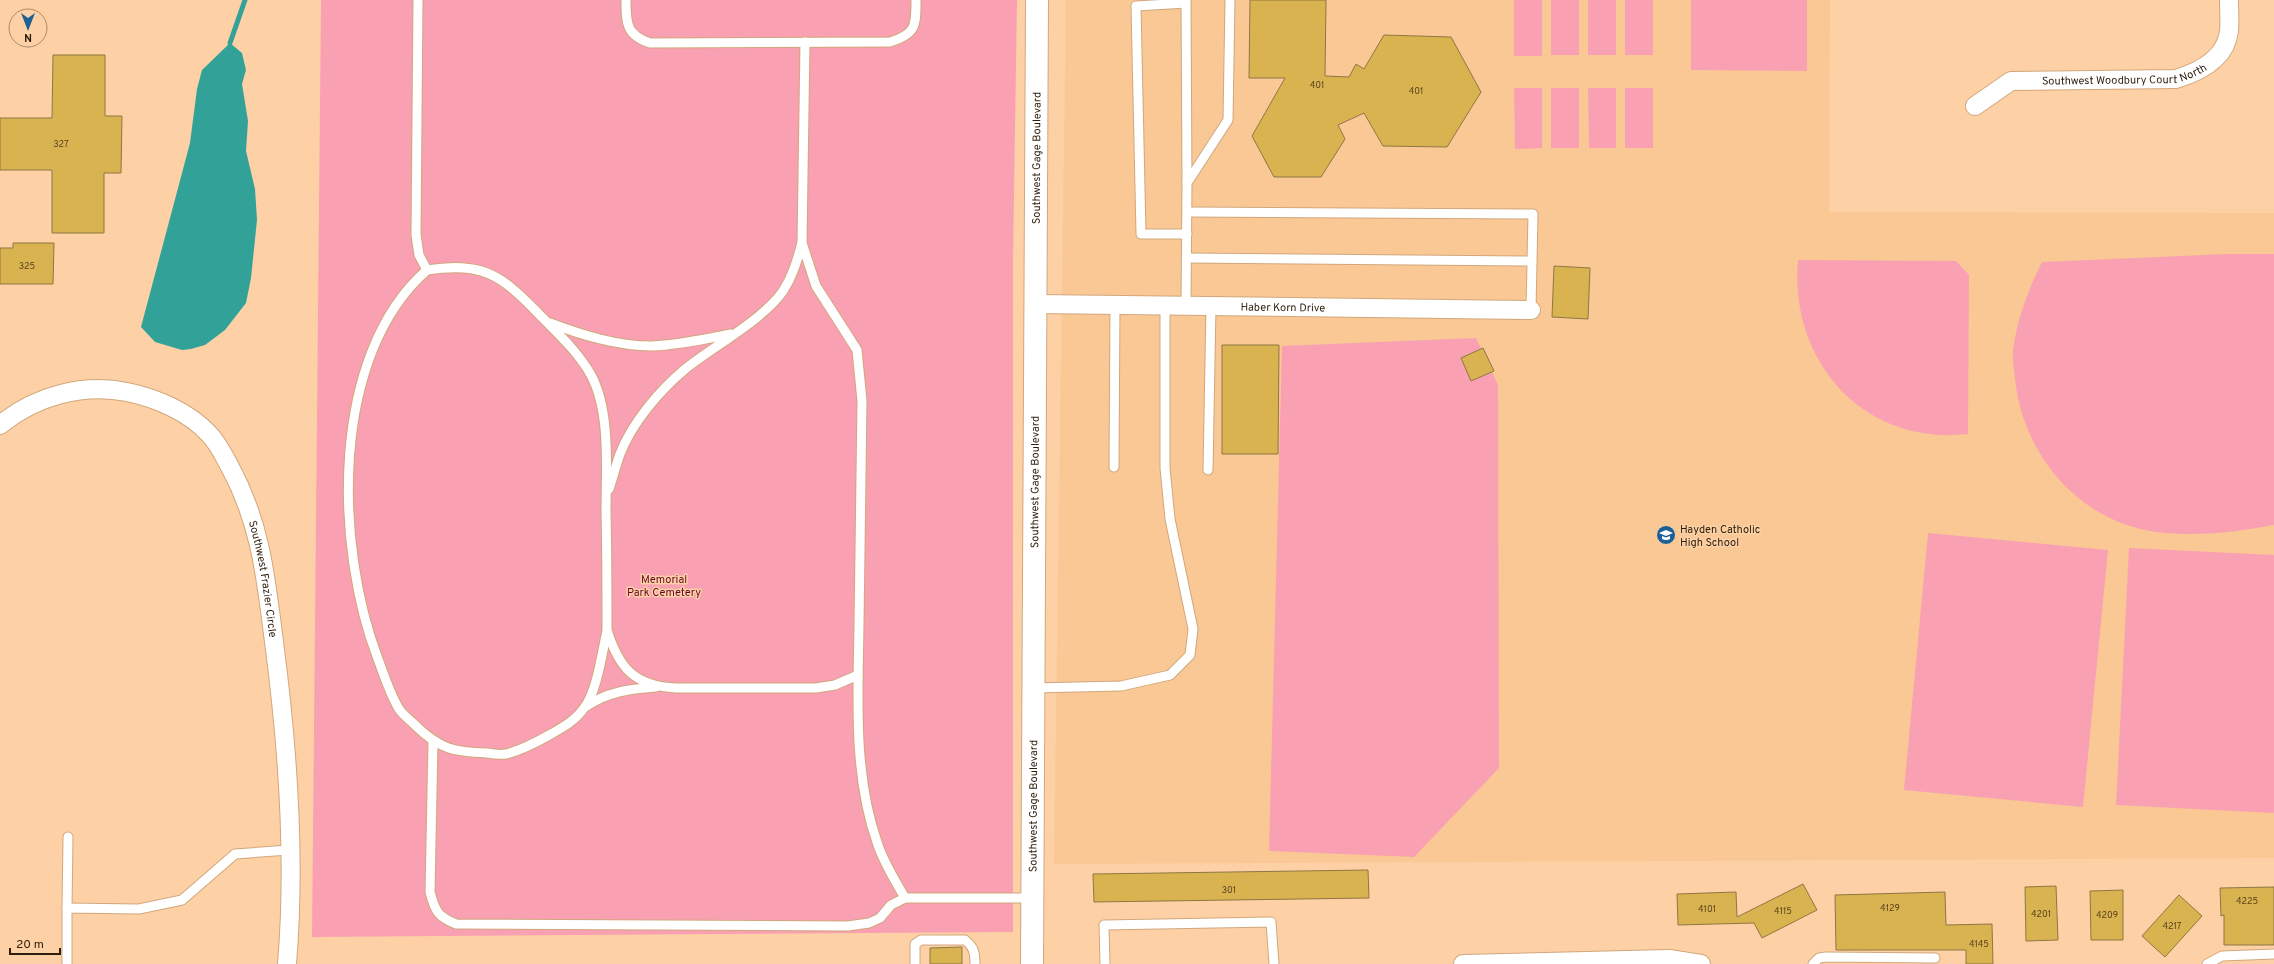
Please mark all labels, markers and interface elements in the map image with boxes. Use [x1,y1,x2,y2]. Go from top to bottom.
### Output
north arrow [8,8,48,48]
text: N [24,30,32,44]
street label: Southwest Woodbury Court North [2042,61,2210,89]
house number: 401 [1310,80,1324,91]
house number: 401 [1409,86,1423,97]
street label: Southwest Gage Boulevard [1030,92,1045,224]
house number: 327 [53,139,69,150]
house number: 325 [19,261,35,272]
street label: Haber Korn Drive [1241,300,1325,316]
street label: Southwest Gage Boulevard [1028,416,1043,548]
street label: Southwest Frazier Circle [245,519,279,639]
place label: Hayden Catholic High School [1680,523,1760,550]
school or university icon: Hayden Catholic High School [1655,524,1677,546]
park label: Memorial Park Cemetery [627,573,701,600]
street label: Southwest Gage Boulevard [1026,740,1041,872]
house number: 301 [1222,885,1236,896]
house number: 4225 [2236,896,2258,907]
house number: 4129 [1880,903,1900,914]
house number: 4101 [1698,904,1716,915]
house number: 4115 [1774,906,1792,917]
house number: 4201 [2031,909,2051,920]
house number: 4209 [2096,910,2118,921]
house number: 4217 [2162,921,2182,932]
scale bar [10,930,60,956]
text: 20 m [16,937,44,953]
house number: 4145 [1969,939,1989,950]

